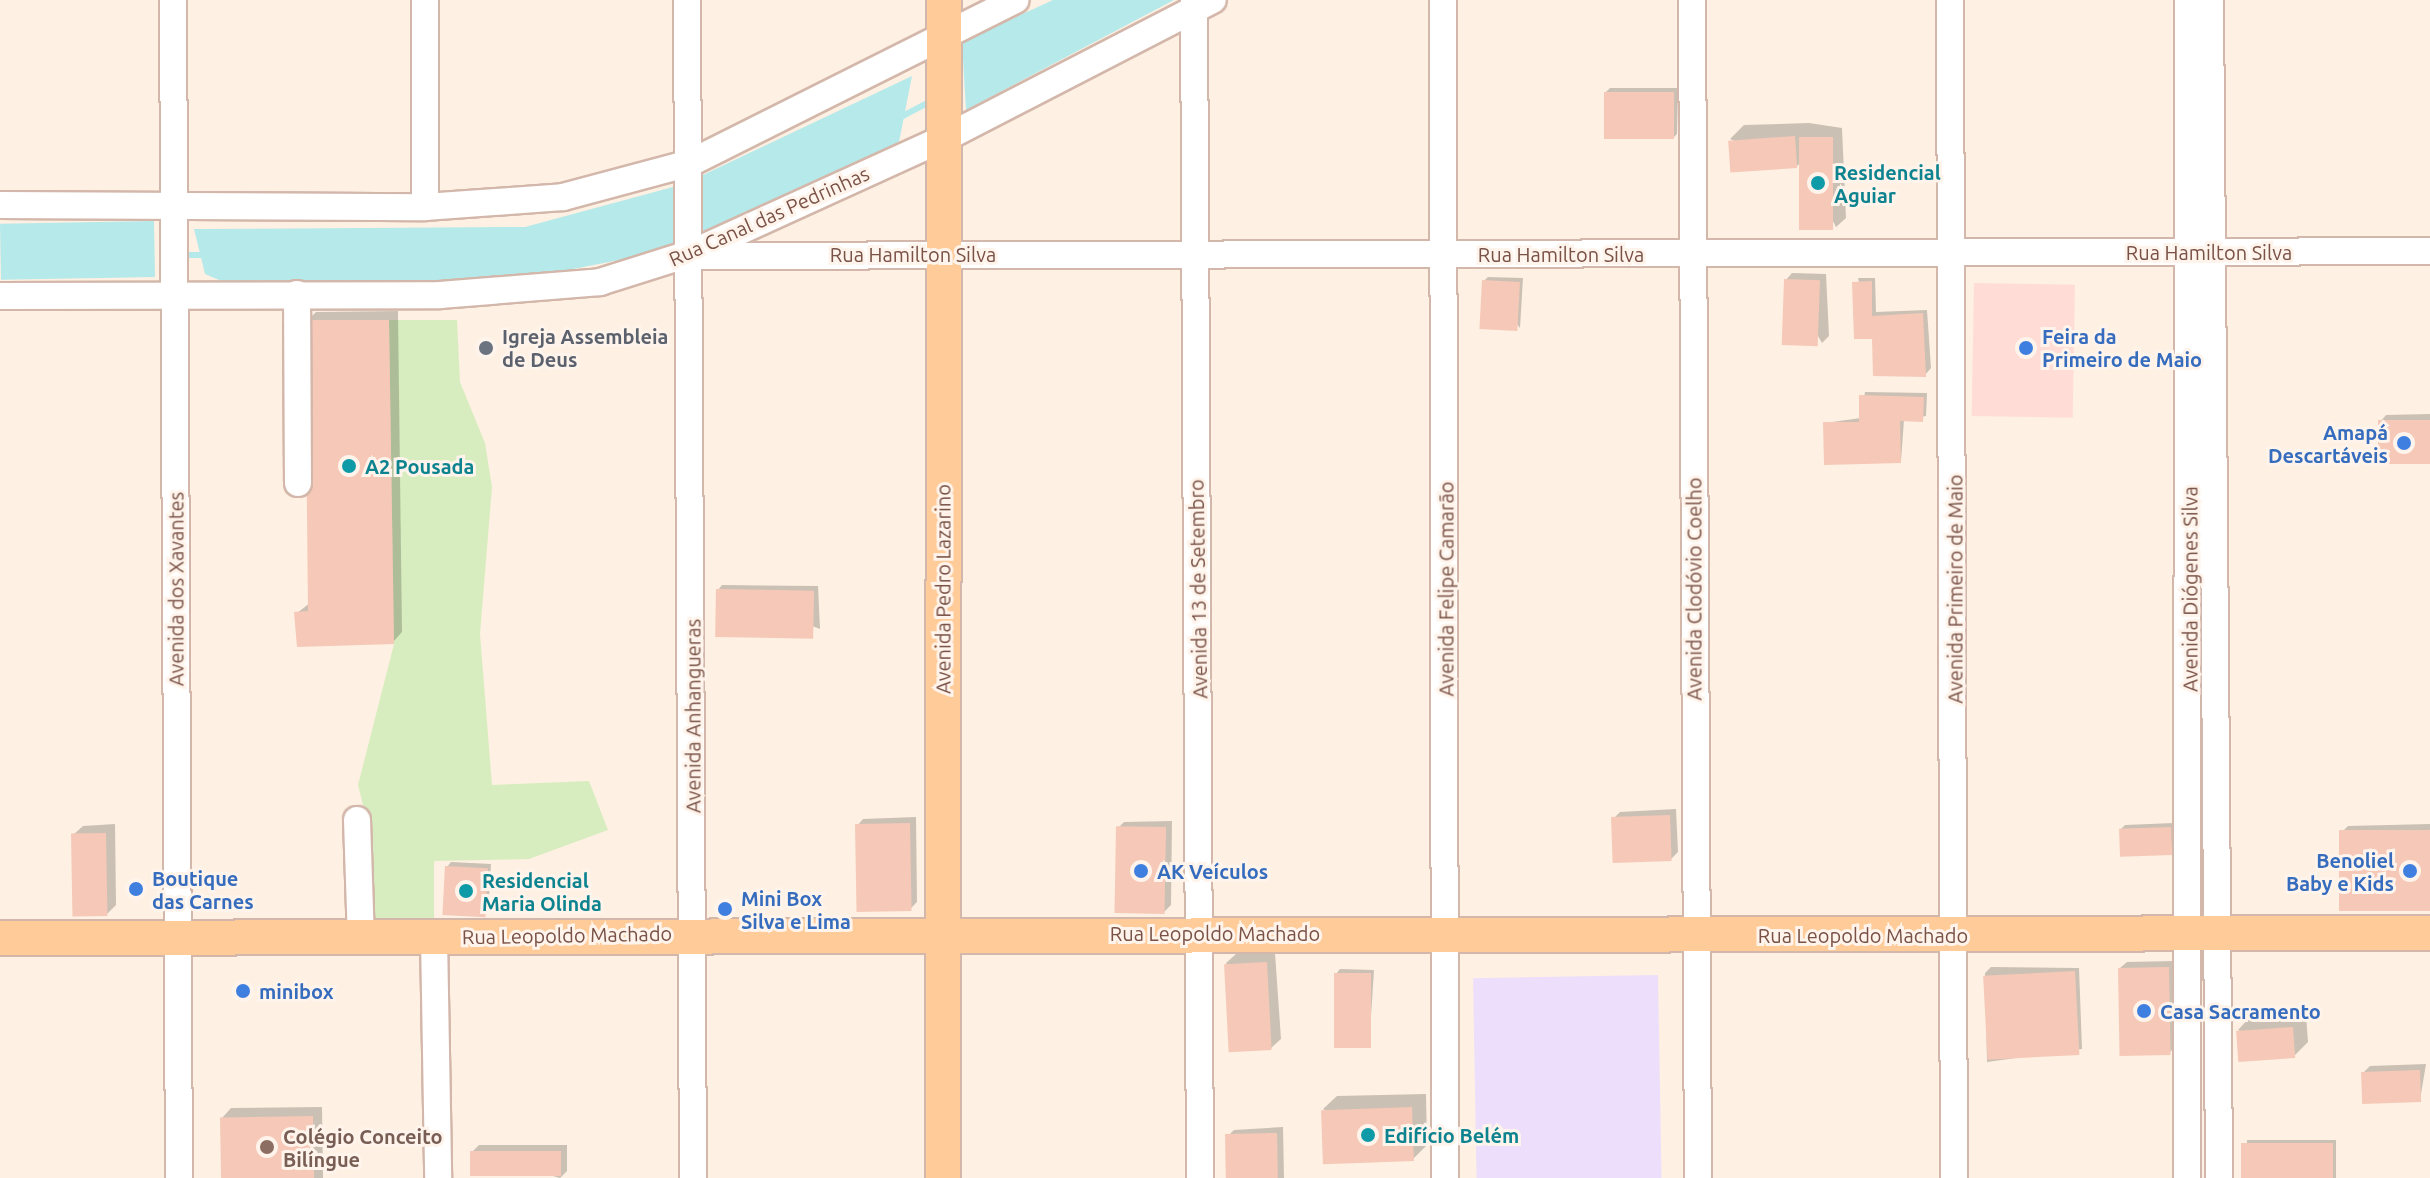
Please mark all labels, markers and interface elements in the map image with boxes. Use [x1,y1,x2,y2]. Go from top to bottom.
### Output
place label: Residencial Aguiar [1834,160,1941,207]
street label: Rua Canal das Pedrinhas [665,161,873,271]
marker: Residencial Aguiar [1809,174,1827,192]
street label: Rua Hamilton Silva [2126,240,2292,264]
street label: Rua Hamilton Silva [830,242,996,266]
street label: Rua Hamilton Silva [1478,242,1644,266]
place label: Igreja Assembleia de Deus [502,324,668,371]
place label: Feira da Primeiro de Maio [2042,324,2202,371]
marker: Igreja Assembleia de Deus [477,339,495,357]
marker: Feira da Primeiro de Maio [2017,339,2035,357]
place label: Amapá Descartáveis [2268,420,2388,467]
marker: Amapá Descartáveis [2395,434,2413,452]
place label: A2 Pousada [365,454,474,478]
marker: A2 Pousada [340,457,358,475]
street label: Avenida Primeiro de Maio [1943,474,1967,704]
street label: Avenida Clodóvio Coelho [1682,477,1706,701]
street label: Avenida 13 de Setembro [1184,479,1212,699]
street label: Avenida Felipe Camarão [1434,482,1458,696]
street label: Avenida Pedro Lazarino [931,484,955,694]
street label: Avenida Diógenes Silva [2178,486,2202,692]
street label: Avenida dos Xavantes [164,492,188,686]
street label: Avenida Anhangueras [681,619,705,813]
place label: Benoliel Baby e Kids [2286,848,2394,895]
place label: AK Veículos [1157,859,1268,883]
marker: AK Veículos [1132,862,1150,880]
marker: Benoliel Baby e Kids [2401,862,2419,880]
place label: Boutique das Carnes [152,866,254,913]
place label: Residencial Maria Olinda [482,868,602,915]
marker: Boutique das Carnes [127,880,145,898]
marker: Residencial Maria Olinda [457,882,475,900]
place label: Mini Box Silva e Lima [741,886,851,933]
marker: Mini Box Silva e Lima [716,900,734,918]
street label: Rua Leopoldo Machado [462,921,672,949]
street label: Rua Leopoldo Machado [1110,921,1320,945]
street label: Rua Leopoldo Machado [1758,923,1968,947]
place label: minibox [259,979,334,1003]
marker: minibox [234,982,252,1000]
place label: Casa Sacramento [2160,999,2321,1023]
marker: Casa Sacramento [2135,1002,2153,1020]
place label: Edifício Belém [1384,1123,1519,1147]
place label: Colégio Conceito Bilíngue [283,1124,443,1171]
marker: Edifício Belém [1359,1126,1377,1144]
marker: Colégio Conceito Bilíngue [258,1138,276,1156]

